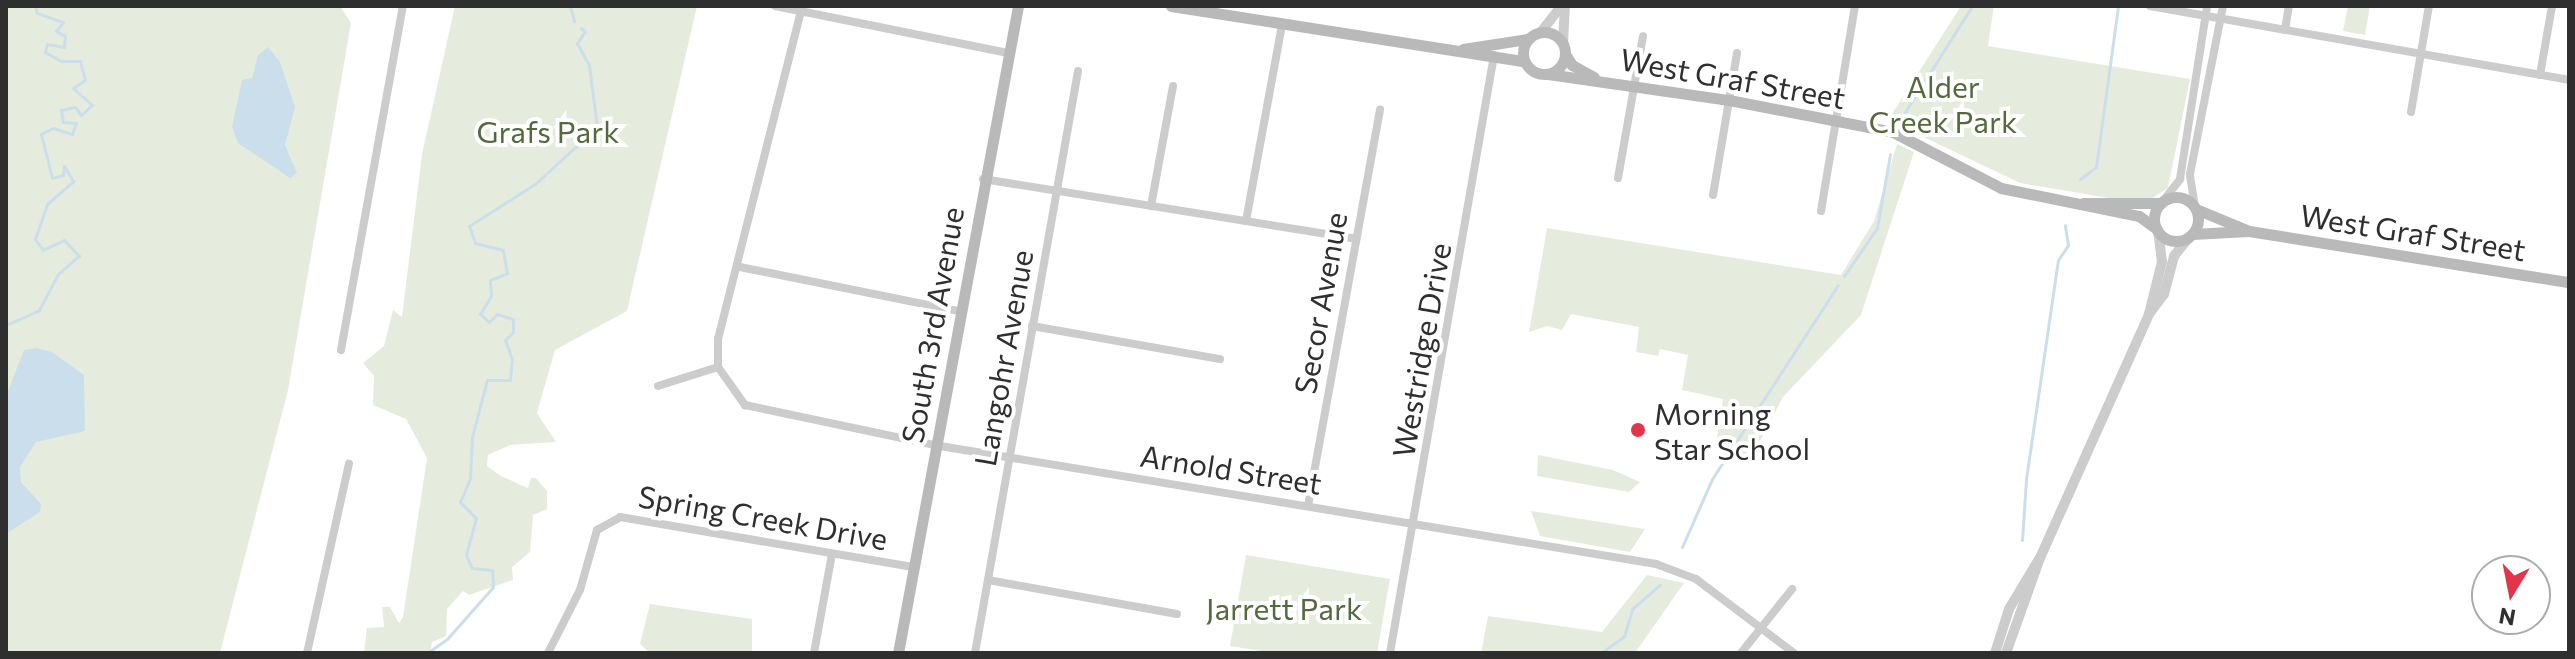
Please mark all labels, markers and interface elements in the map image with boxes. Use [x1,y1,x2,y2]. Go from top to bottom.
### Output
street label: West Graf Street [1618,41,1848,115]
park label: Alder Creek Park [1869,68,2017,138]
park label: Grafs Park [477,113,619,149]
street label: West Graf Street [2298,196,2528,268]
street label: South 3rd Avenue [894,204,970,446]
street label: Secor Avenue [1286,209,1354,397]
street label: Westridge Drive [1384,240,1458,460]
street label: Langohr Avenue [966,247,1040,469]
place label: Morning Star School [1654,395,1810,466]
marker: Morning Star School [1629,421,1647,439]
street label: Arnold Street [1138,437,1324,501]
street label: Spring Creek Drive [636,477,890,557]
north arrow [2471,555,2551,635]
park label: Jarrett Park [1206,590,1362,626]
text: N [2497,602,2518,632]

